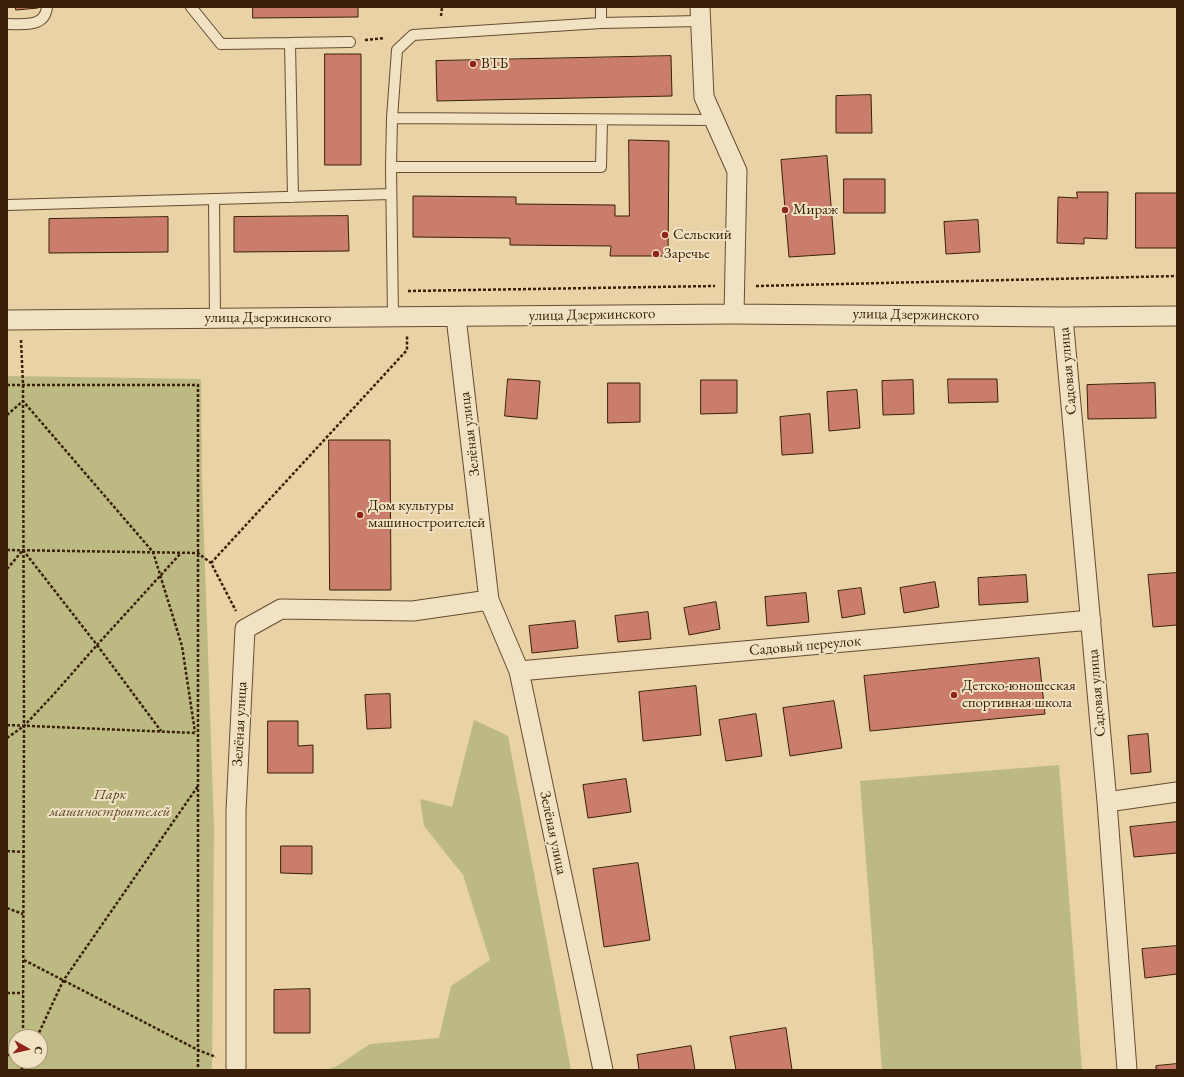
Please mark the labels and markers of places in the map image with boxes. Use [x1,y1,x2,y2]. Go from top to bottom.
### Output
place label: ВТБ [481,55,508,73]
marker: ВТБ [468,59,478,69]
place label: Мираж [793,201,838,219]
marker: Мираж [780,205,790,215]
place label: Сельский [673,226,732,244]
marker: Сельский [660,230,670,240]
place label: Заречье [664,245,710,263]
marker: Заречье [651,249,661,259]
place label: Дом культуры машиностроителей [368,497,485,532]
marker: Дом культуры машиностроителей [355,510,365,520]
place label: Детско-юношеская спортивная школа [962,677,1076,712]
marker: Детско-юношеская спортивная школа [949,690,959,700]

